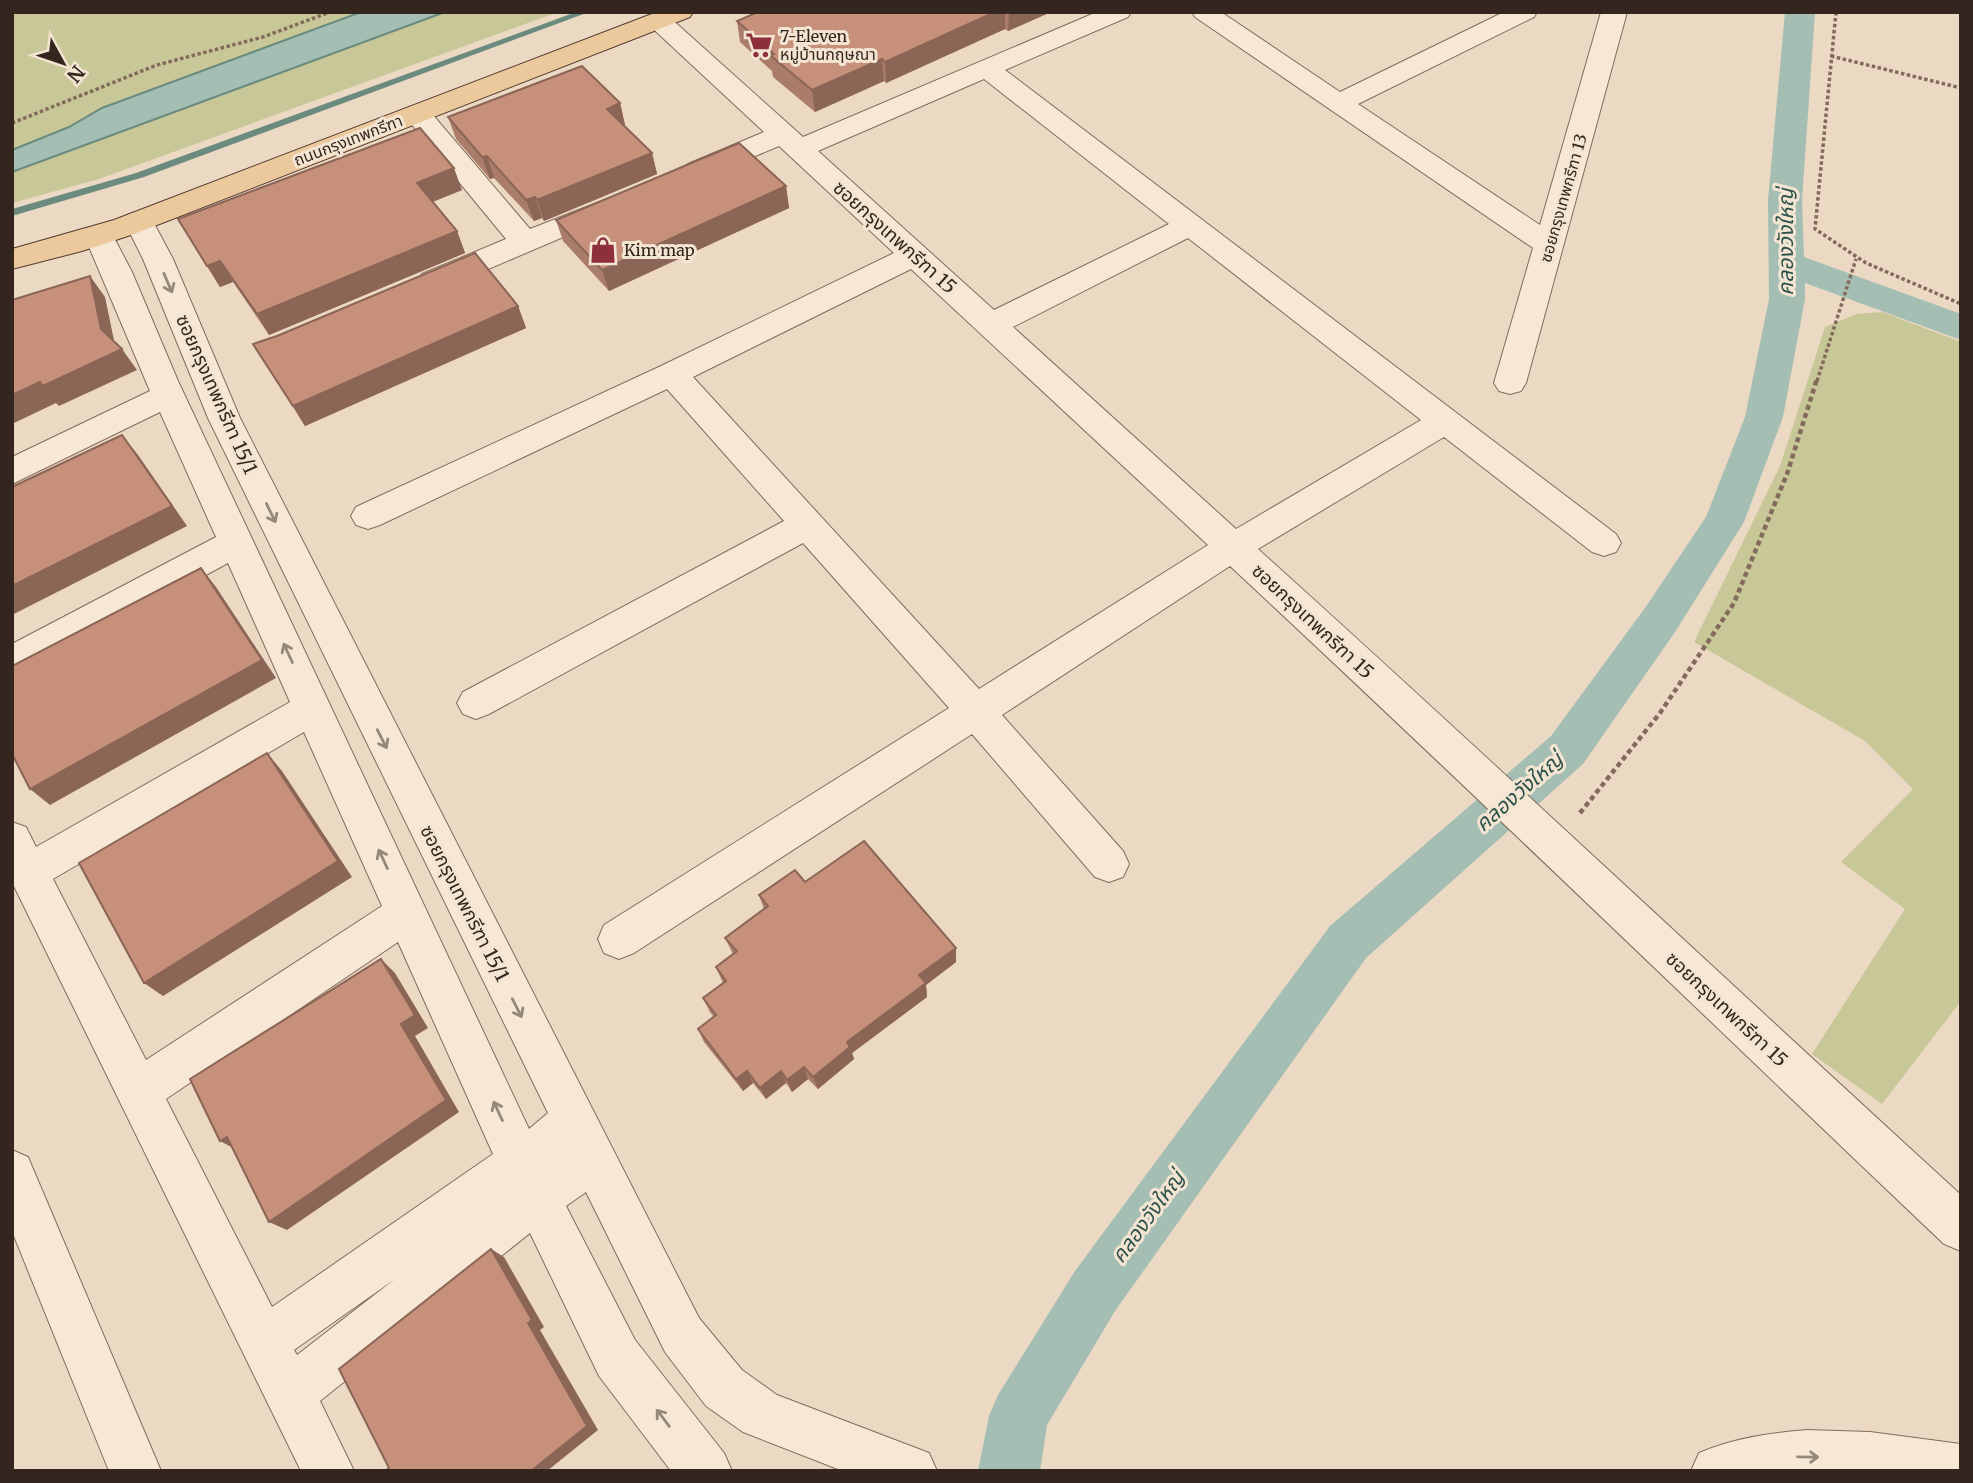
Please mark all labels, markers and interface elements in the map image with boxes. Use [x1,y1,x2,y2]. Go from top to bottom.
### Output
place label: 7-Eleven หมู่บ้านกฤษณา [780,26,876,64]
north arrow [28,28,98,98]
supermarket icon: 7-Eleven หมู่บ้านกฤษณา [744,30,774,60]
text: N [62,60,90,87]
street label: ถนนกรุงเทพกรีฑา [291,110,405,170]
street label: ซอยกรุงเทพกรีฑา 13 [1535,131,1591,265]
street label: ซอยกรุงเทพกรีฑา 15 [828,175,962,299]
water label: คลองวังใหญ่ [1772,185,1799,296]
shop icon: Kim map [588,235,618,265]
place label: Kim map [624,240,695,260]
one-way arrow [162,271,175,293]
street label: ซอยกรุงเทพกรีฑา 15/1 [171,310,263,478]
one-way arrow [264,502,278,523]
street label: ซอยกรุงเทพกรีฑา 15 [1247,558,1379,684]
one-way arrow [281,642,294,664]
one-way arrow [376,728,390,749]
water label: คลองวังใหญ่ [1469,744,1570,837]
street label: ซอยกรุงเทพกรีฑา 15/1 [415,821,515,986]
one-way arrow [376,849,389,870]
street label: ซอยกรุงเทพกรีฑา 15 [1661,946,1793,1072]
one-way arrow [511,997,524,1018]
one-way arrow [491,1100,504,1122]
water label: คลองวังใหญ่ [1105,1163,1192,1268]
one-way arrow [655,1409,670,1428]
one-way arrow [1796,1450,1819,1464]

